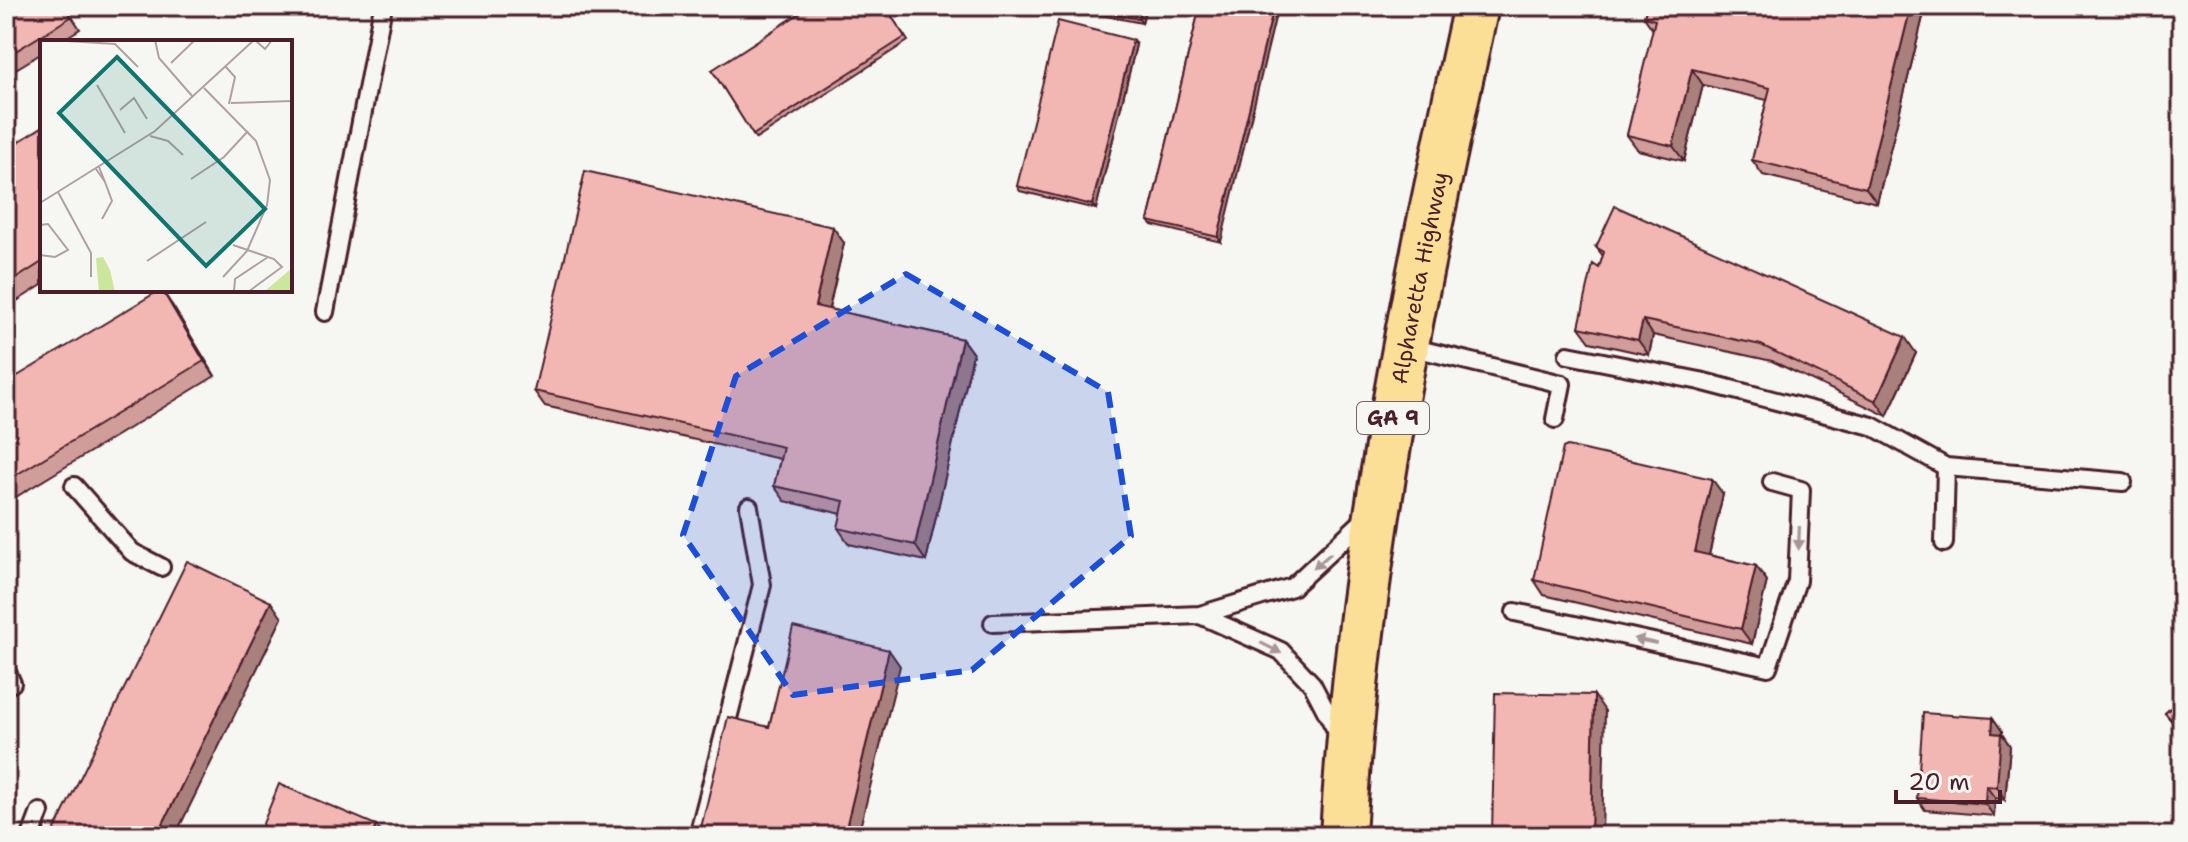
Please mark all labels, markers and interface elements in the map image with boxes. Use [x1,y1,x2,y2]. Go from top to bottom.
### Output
inset map [40,40,292,292]
street label: Alpharetta Highway [1384,169,1454,386]
road number: GA 9 [1357,402,1429,434]
one-way arrow [1792,526,1805,551]
one-way arrow [1313,552,1333,569]
one-way arrow [1632,634,1657,647]
one-way arrow [1259,641,1282,654]
scale bar [1896,754,2000,804]
text: 20 m [1908,766,1970,798]

